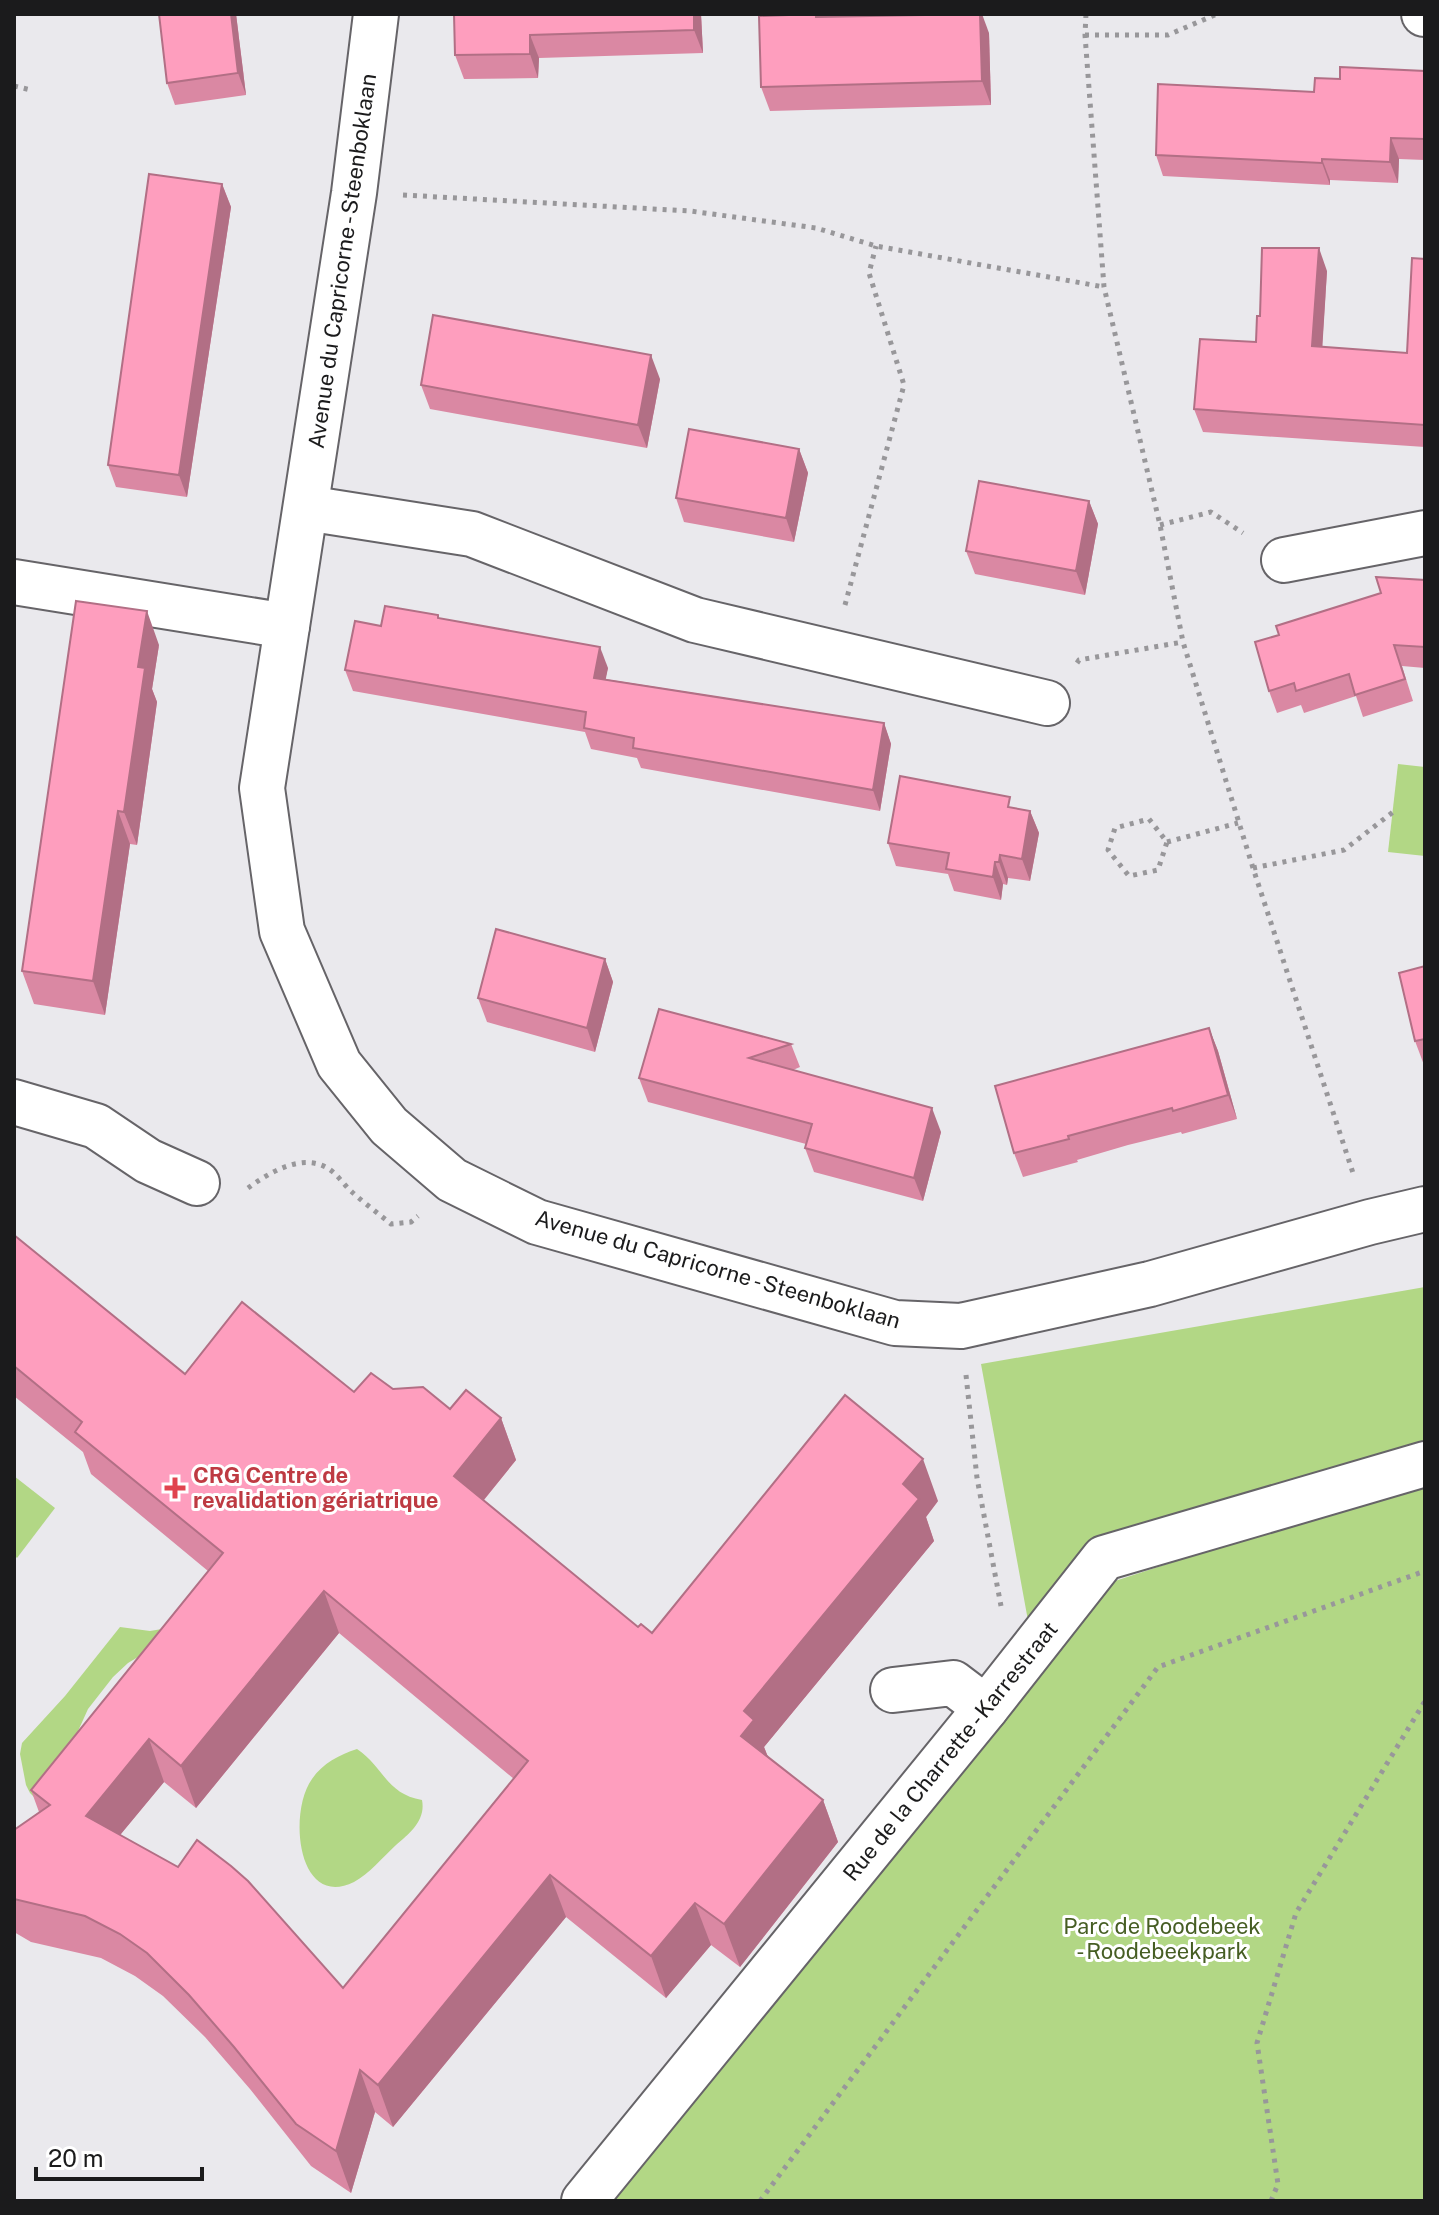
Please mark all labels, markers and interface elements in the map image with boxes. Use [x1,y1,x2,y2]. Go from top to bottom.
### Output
street label: Avenue du Capricorne - Steenboklaan [303,72,381,450]
street label: Avenue du Capricorne - Steenboklaan [532,1204,904,1334]
place label: CRG Centre de revalidation gériatrique [193,1462,439,1513]
marker: CRG Centre de revalidation gériatrique [164,1477,186,1499]
street label: Rue de la Charrette - Karrestraat [837,1616,1063,1886]
park label: Parc de Roodebeek - Roodebeekpark [1063,1913,1261,1964]
scale bar [36,2131,202,2181]
text: 20 m [48,2144,104,2172]

